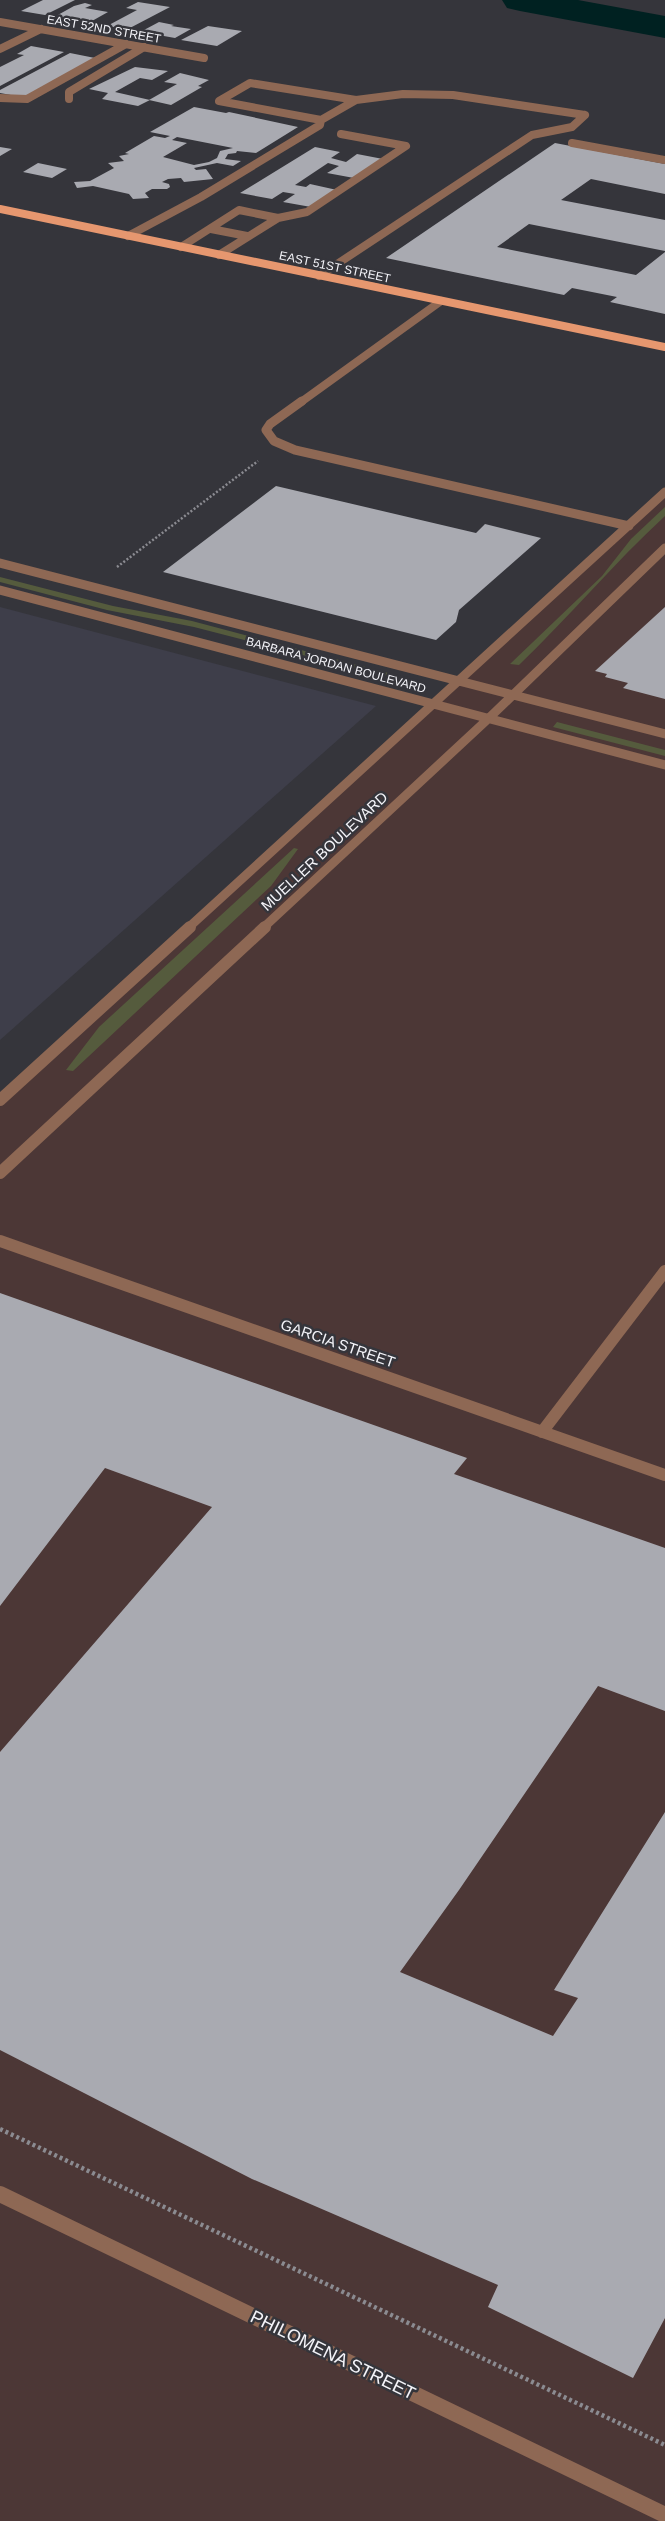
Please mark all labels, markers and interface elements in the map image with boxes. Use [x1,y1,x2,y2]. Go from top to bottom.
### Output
street label: EAST 52ND STREET [46,12,163,46]
street label: EAST 51ST STREET [278,248,393,286]
street label: BARBARA JORDAN BOULEVARD [244,634,428,696]
street label: MUELLER BOULEVARD [257,788,391,914]
street label: GARCIA STREET [278,1315,398,1371]
street label: PHILOMENA STREET [247,2306,419,2404]

